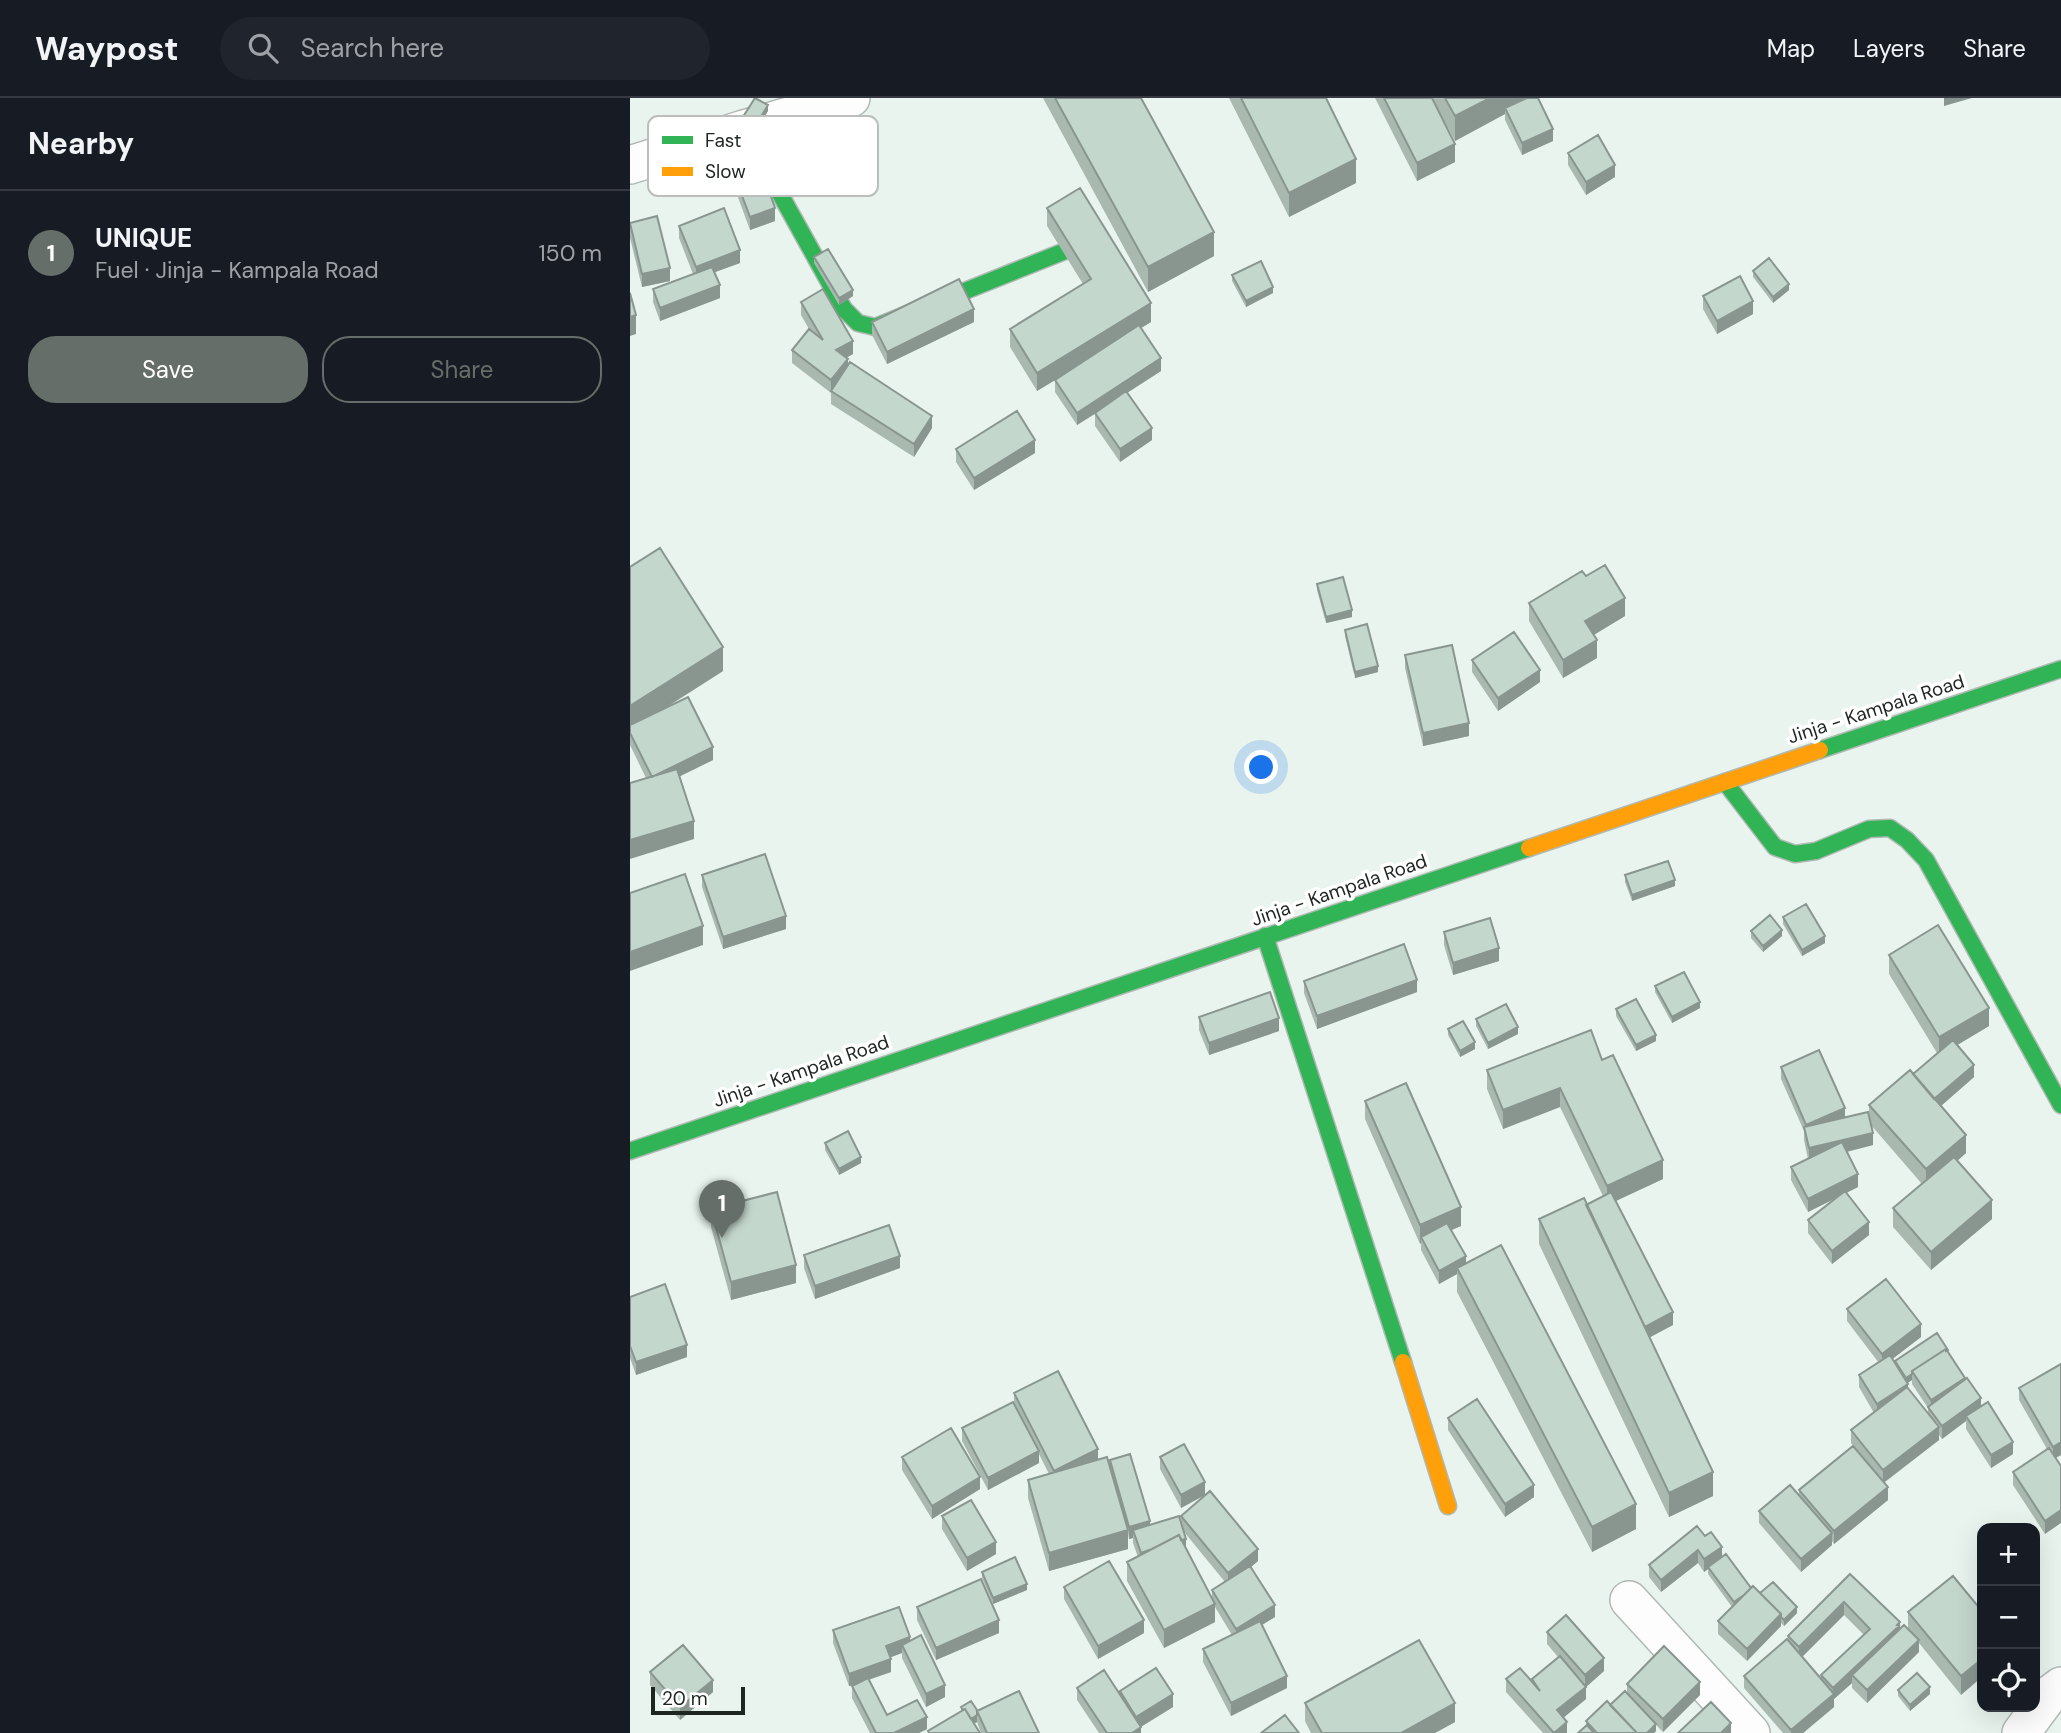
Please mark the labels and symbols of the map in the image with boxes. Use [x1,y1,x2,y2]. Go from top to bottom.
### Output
legend [648,116,878,196]
text: Fast [705,128,741,153]
text: Slow [705,159,746,184]
street label: Jinja - Kampala Road [1784,669,1968,749]
your location [1244,750,1278,784]
street label: Jinja - Kampala Road [1248,848,1430,932]
street label: Jinja - Kampala Road [710,1029,892,1113]
pin: 1 [699,1180,745,1238]
scale bar [651,1684,746,1716]

